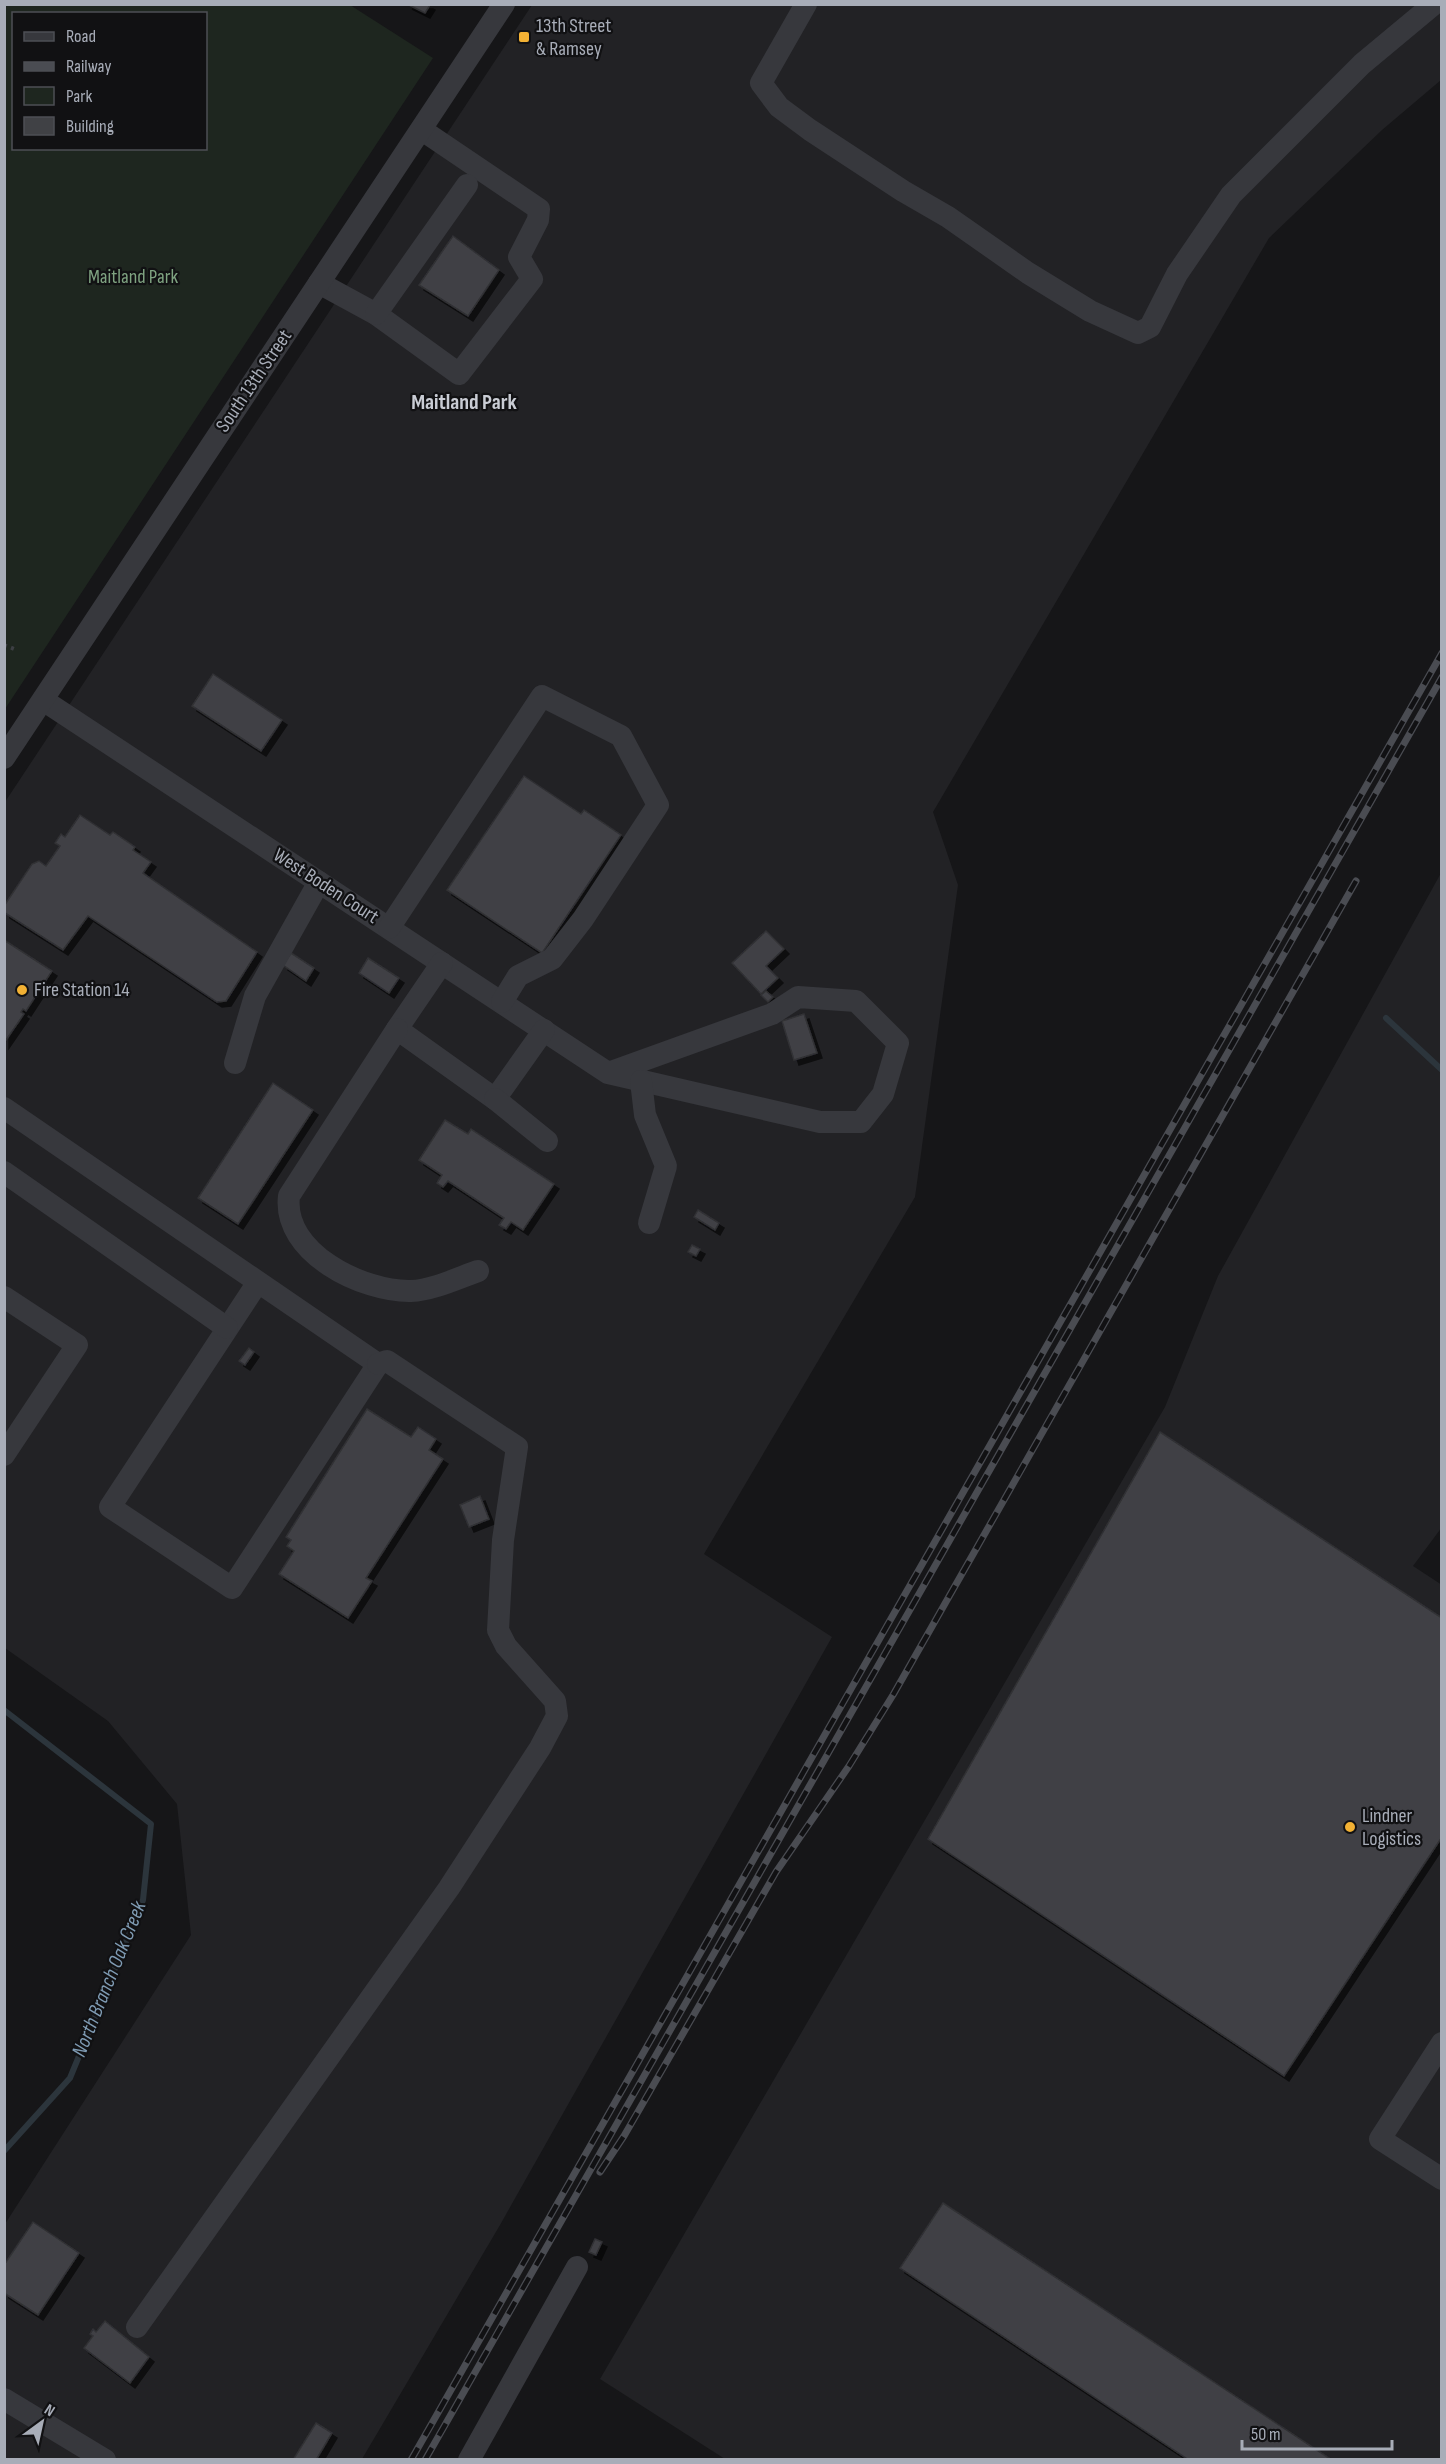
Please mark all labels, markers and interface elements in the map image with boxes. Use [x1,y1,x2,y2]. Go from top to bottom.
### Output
legend [12,12,207,150]
place label: 13th Street & Ramsey [536,14,611,61]
text: Road [66,26,96,47]
marker: 13th Street & Ramsey [517,30,531,44]
text: Railway [66,56,111,77]
text: Park [66,86,92,107]
text: Building [66,116,114,137]
park label: Maitland Park [88,265,178,289]
street label: South 13th Street [211,325,297,437]
district label: Maitland Park [411,389,518,416]
street label: West Boden Court [269,843,383,929]
place label: Fire Station 14 [34,978,130,1002]
marker: Fire Station 14 [15,983,29,997]
place label: Lindner Logistics [1362,1804,1421,1851]
marker: Lindner Logistics [1343,1820,1357,1834]
water label: North Branch Oak Creek [66,1897,152,2060]
north arrow [12,2392,72,2452]
text: N [41,2400,58,2421]
scale bar [1242,2413,1392,2451]
text: 50 m [1251,2424,1281,2445]

